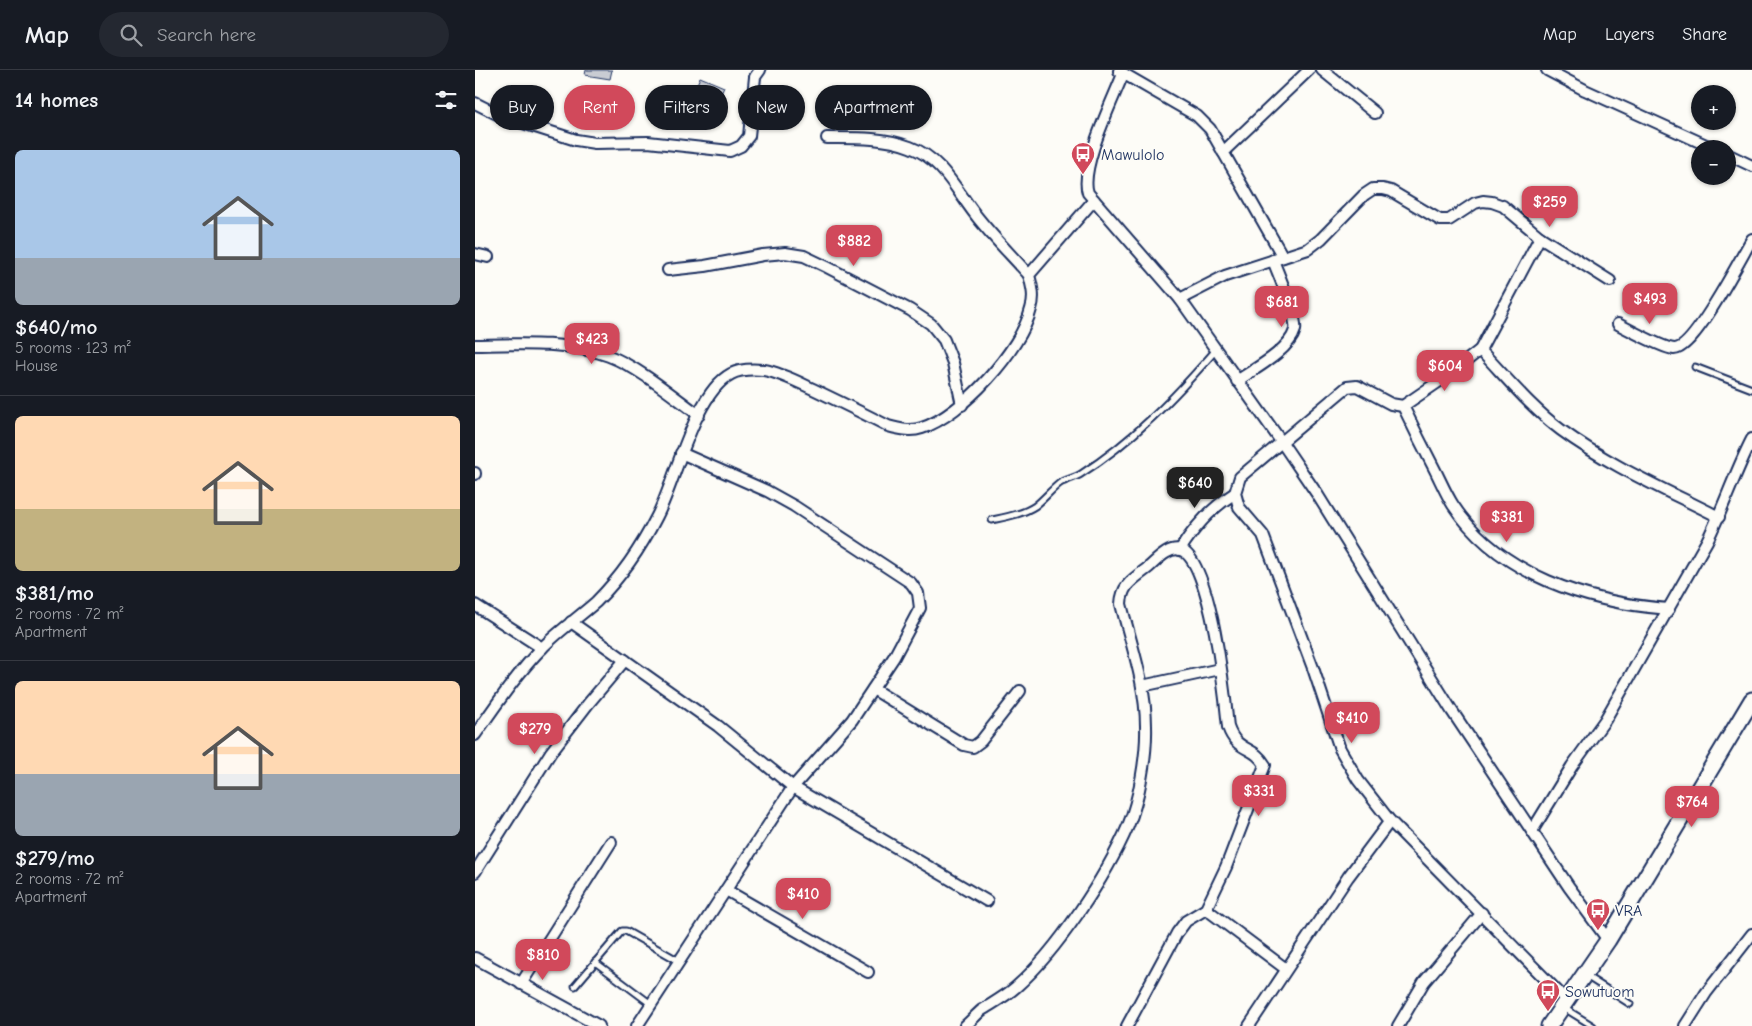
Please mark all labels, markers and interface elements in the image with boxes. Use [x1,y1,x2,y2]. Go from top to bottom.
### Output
search box [99,12,449,57]
text: Map [25,21,69,49]
icon: search [117,21,145,49]
text: Search here [157,24,256,46]
text: Map [1543,24,1577,45]
text: Layers [1605,24,1654,45]
text: Share [1682,24,1727,45]
chip: Buy [490,85,554,130]
chip: Rent [564,85,635,130]
chip: Filters [645,85,728,130]
chip: New [738,85,805,130]
chip: Apartment [815,85,932,130]
map controls [1691,85,1736,185]
button: + [1691,85,1736,130]
icon: filters [432,86,460,114]
text: 14 homes [15,88,98,112]
button: − [1691,140,1736,185]
bus stop icon: Mawulolo [1070,141,1096,175]
place label: Mawulolo [1101,146,1164,164]
icon: home [193,183,283,273]
pin: $259 [1520,186,1580,228]
text: $259 [1533,193,1567,211]
pin: $882 [824,224,884,267]
text: $882 [837,232,871,250]
pin: $493 [1620,282,1680,325]
pin: $681 [1252,286,1312,328]
text: $493 [1633,290,1667,308]
text: $681 [1266,293,1298,311]
text: $640/mo [15,315,97,339]
pin: $423 [562,322,622,365]
text: $423 [576,330,609,348]
text: 5 rooms · 123 m² [15,339,131,357]
pin: $604 [1415,350,1475,392]
text: House [15,357,58,375]
text: $604 [1428,357,1462,375]
icon: home [193,448,283,538]
pin: $640 [1165,466,1225,509]
text: $640 [1178,474,1212,492]
pin: $381 [1477,500,1537,543]
text: $381 [1491,508,1523,526]
text: $381/mo [15,581,94,605]
text: 2 rooms · 72 m² [15,605,124,623]
text: Apartment [15,623,87,641]
pin: $410 [1322,702,1382,744]
text: $410 [1336,709,1368,727]
pin: $279 [505,712,565,755]
icon: home [193,713,283,803]
text: $279 [519,720,551,738]
pin: $331 [1229,774,1289,817]
text: $331 [1243,782,1275,800]
pin: $764 [1662,786,1722,828]
text: $764 [1676,793,1708,811]
text: $279/mo [15,846,95,870]
text: 2 rooms · 72 m² [15,870,124,888]
pin: $410 [773,878,833,920]
text: $410 [787,885,819,903]
text: Apartment [15,888,87,906]
bus stop icon: VRA [1585,897,1611,931]
place label: VRA [1615,902,1642,920]
pin: $810 [513,938,573,981]
text: $810 [526,946,560,964]
bus stop icon: Sowutuom [1535,978,1561,1012]
place label: Sowutuom [1565,983,1634,1001]

